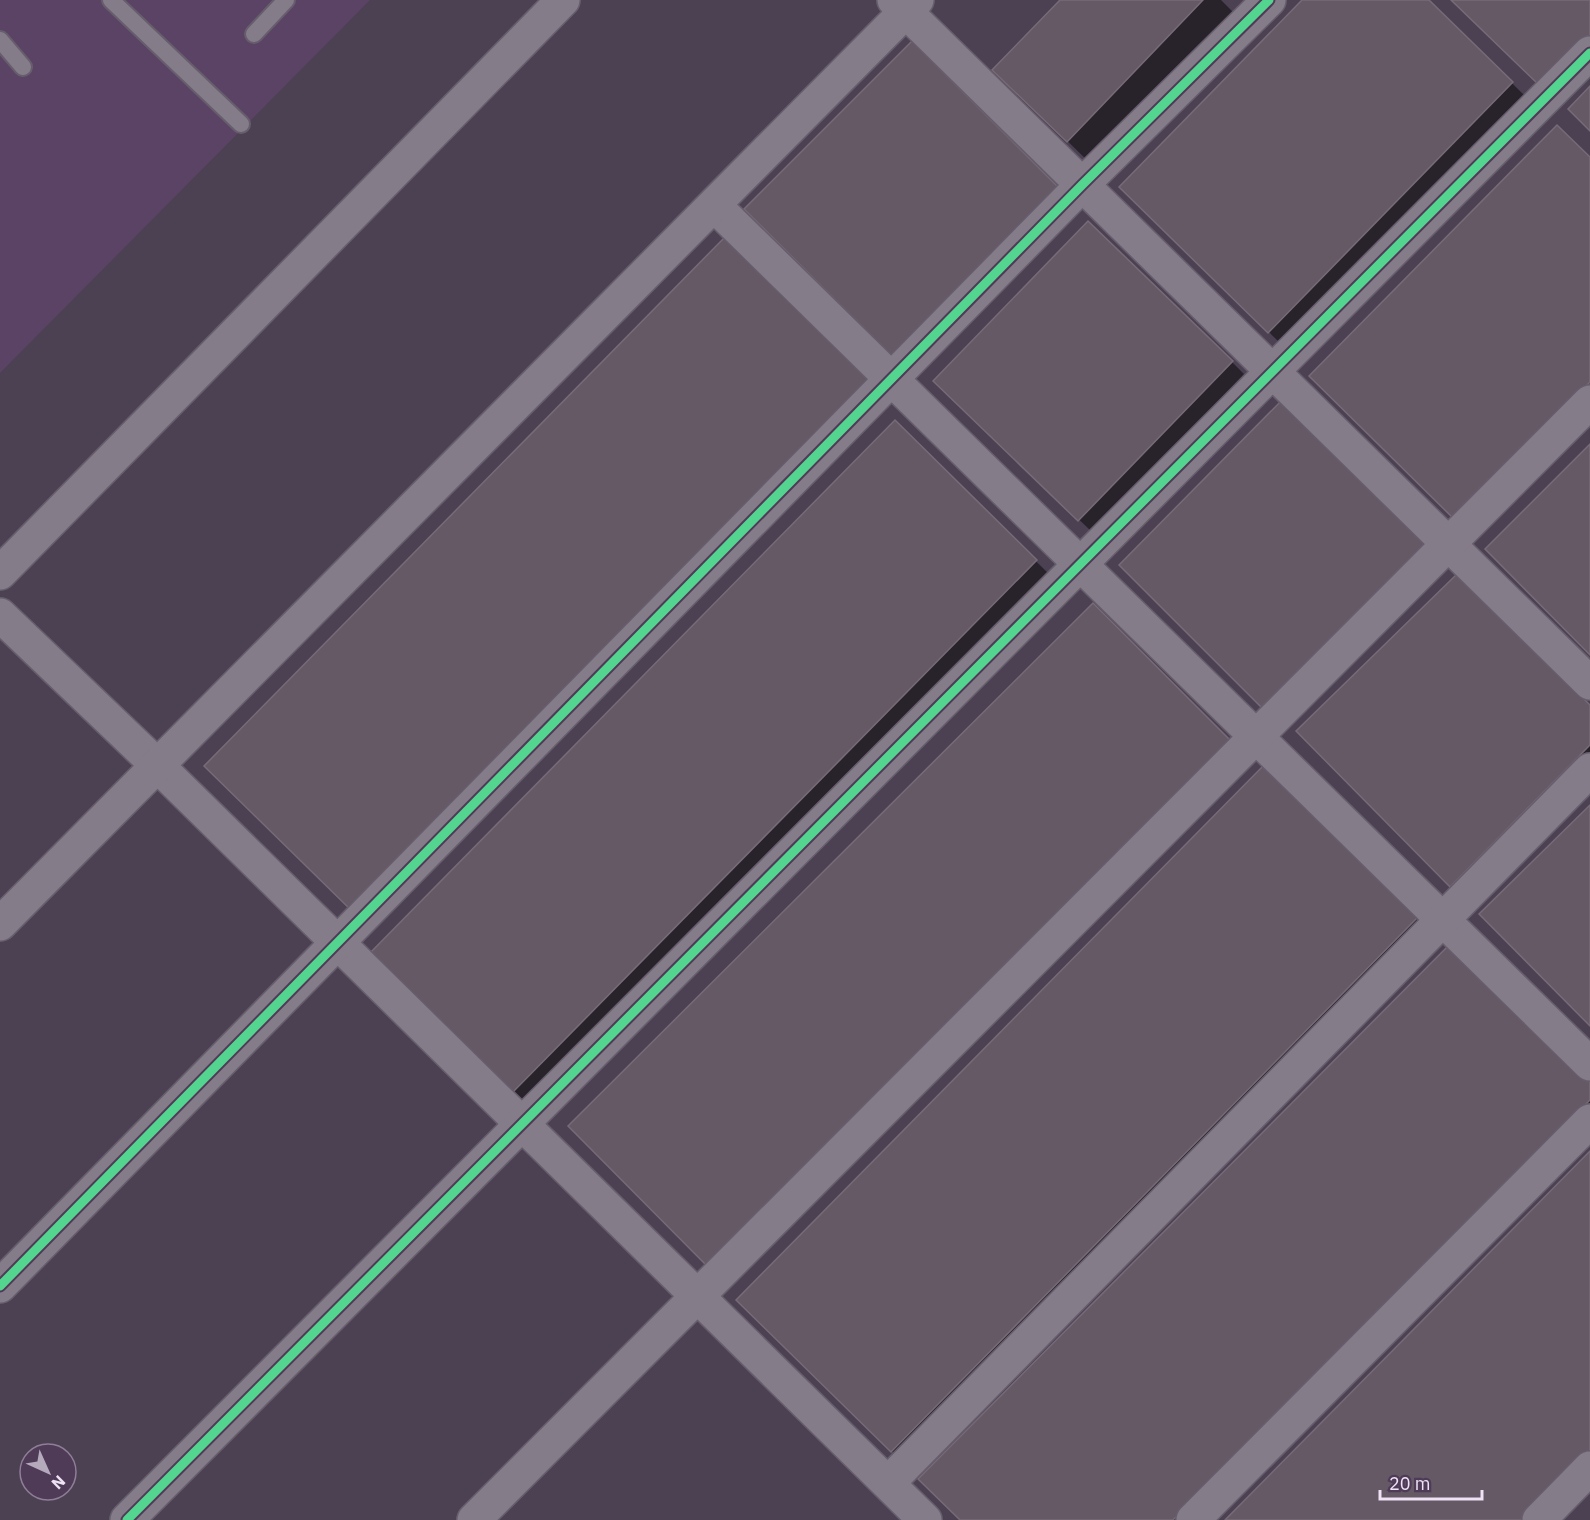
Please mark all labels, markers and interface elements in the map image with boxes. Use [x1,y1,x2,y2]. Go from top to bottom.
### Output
north arrow [18,1442,78,1502]
scale bar [1380,1463,1482,1501]
text: N [47,1471,70,1494]
text: 20 m [1389,1472,1431,1495]

